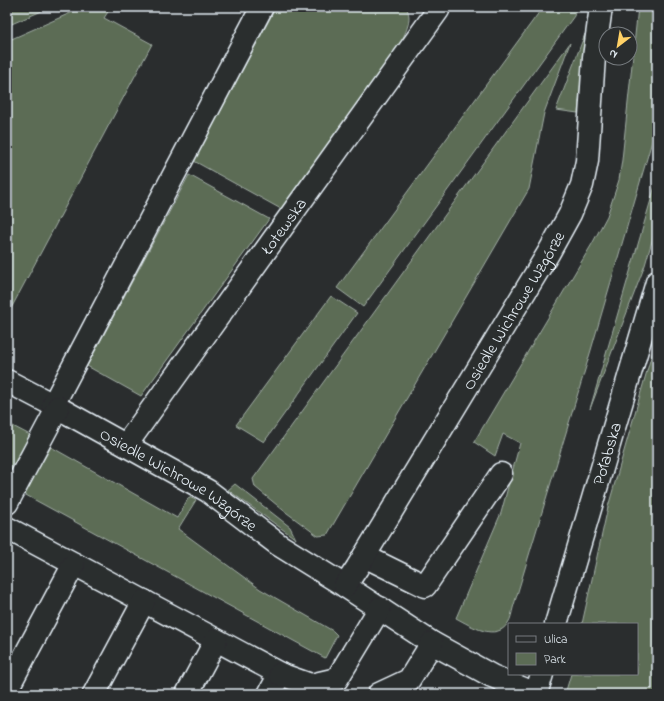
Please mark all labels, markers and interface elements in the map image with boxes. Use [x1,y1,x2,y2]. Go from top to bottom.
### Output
north arrow [598,26,638,66]
text: N [606,45,621,62]
street label: Łotewska [255,193,314,261]
street label: Osiedle Wichrowe Wzgórze [457,227,572,395]
street label: Połabska [587,419,629,488]
street label: Osiedle Wichrowe Wzgórze [95,422,262,538]
legend [508,623,638,675]
text: Ulica [544,631,568,649]
text: Park [544,651,566,669]

